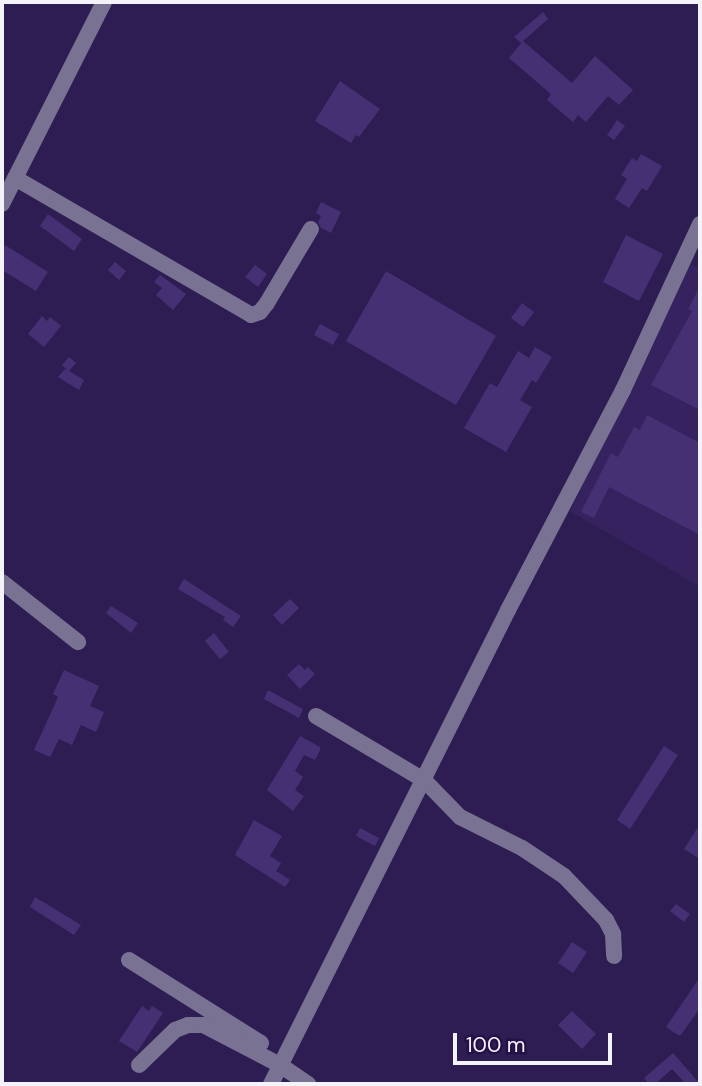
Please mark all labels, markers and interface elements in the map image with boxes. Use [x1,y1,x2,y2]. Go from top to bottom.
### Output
scale bar [457,1020,616,1064]
text: 100 m [466,1031,526,1059]

